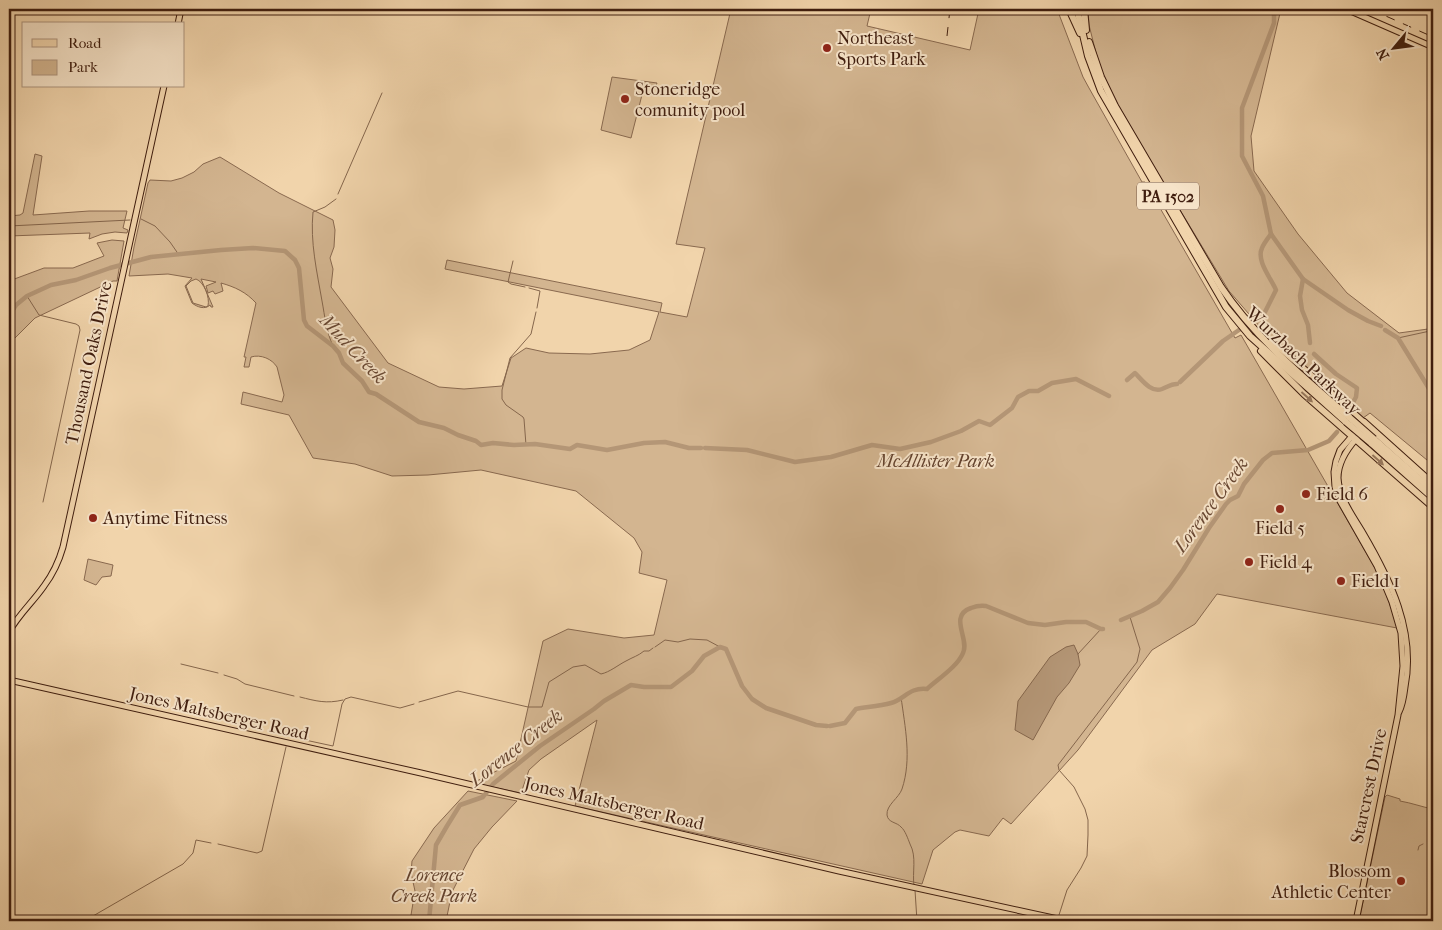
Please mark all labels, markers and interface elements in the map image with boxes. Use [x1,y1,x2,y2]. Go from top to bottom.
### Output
legend [22,22,185,88]
north arrow [1370,22,1420,72]
place label: Northeast Sports Park [837,28,926,70]
text: Road [68,34,102,52]
marker: Northeast Sports Park [821,42,833,54]
text: N [1373,45,1393,63]
text: Park [68,58,98,76]
place label: Stoneridge comunity pool [635,79,745,121]
marker: Stoneridge comunity pool [619,93,631,105]
road number: PA 1502 [1137,182,1199,210]
street label: Thousand Oaks Drive [61,279,117,447]
street label: Wurzbach Parkway [1241,302,1366,421]
water label: Mud Creek [314,308,391,389]
one-way arrow [1301,391,1313,403]
park label: McAllister Park [875,451,995,472]
water label: Lorence Creek [1168,453,1253,559]
one-way arrow [1372,454,1385,465]
place label: Field 6 [1316,484,1368,505]
marker: Field 6 [1300,488,1312,500]
marker: Field 5 [1274,503,1286,515]
place label: Anytime Fitness [102,508,228,529]
marker: Anytime Fitness [87,512,99,524]
place label: Field 5 [1255,518,1305,539]
place label: Field 4 [1259,552,1312,573]
marker: Field 4 [1243,556,1255,568]
place label: Field 1 [1351,571,1400,592]
marker: Field 1 [1335,575,1347,587]
street label: Jones Maltsberger Road [125,683,311,745]
water label: Lorence Creek [463,705,567,792]
street label: Starcrest Drive [1347,727,1391,845]
street label: Jones Maltsberger Road [520,773,706,835]
place label: Blossom Athletic Center [1270,861,1391,903]
park label: Lorence Creek Park [391,865,477,907]
marker: Blossom Athletic Center [1395,875,1407,887]

